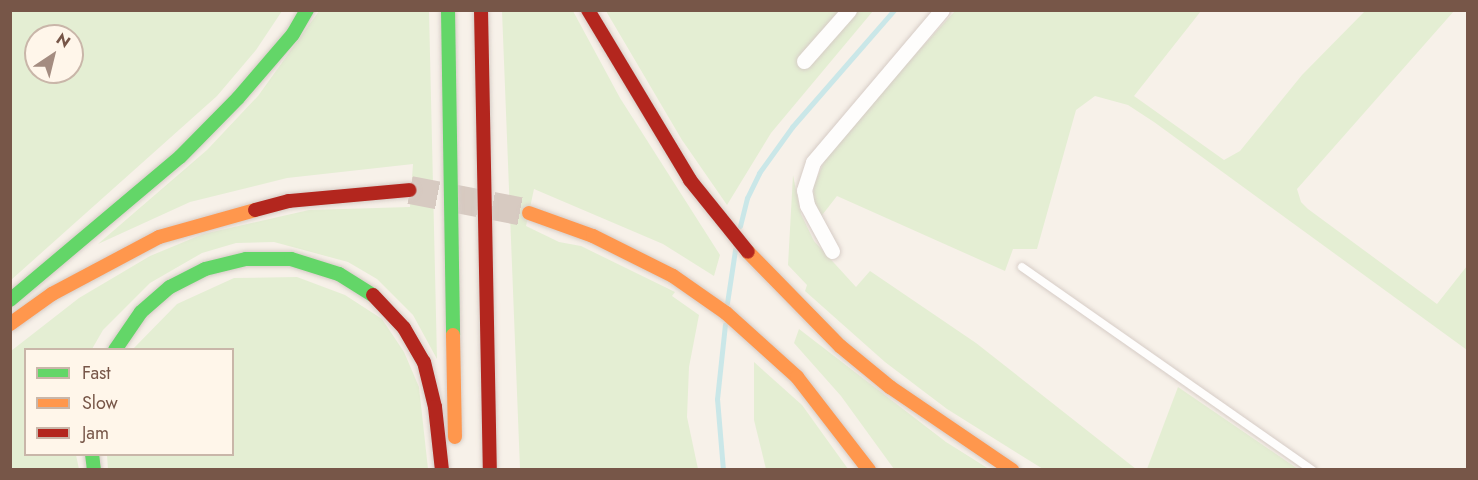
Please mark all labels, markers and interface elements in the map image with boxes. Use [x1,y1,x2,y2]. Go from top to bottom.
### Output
north arrow [24,24,84,84]
text: N [52,27,75,54]
legend [24,348,234,456]
text: Fast [82,360,111,386]
text: Slow [82,390,118,416]
text: Jam [82,420,109,446]

